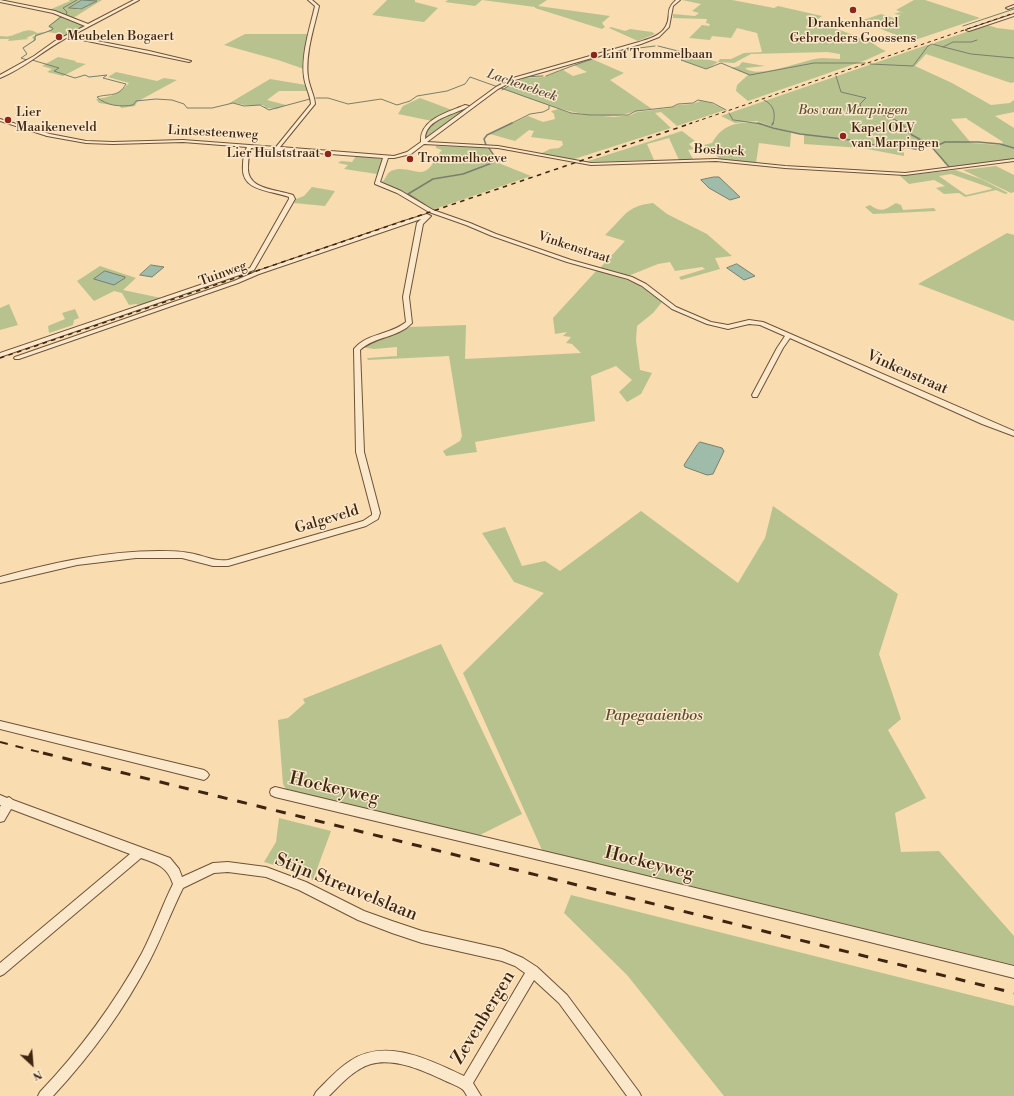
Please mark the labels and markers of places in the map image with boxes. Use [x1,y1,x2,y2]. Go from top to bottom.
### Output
marker: Drankenhandel Gebroeders Goossens [848,5,858,15]
place label: Drankenhandel Gebroeders Goossens [790,16,916,47]
place label: Meubelen Bogaert [67,29,174,45]
marker: Meubelen Bogaert [54,32,64,42]
place label: Lint Trommelbaan [602,47,713,63]
marker: Lint Trommelbaan [589,50,599,60]
place label: Lier Maaikeneveld [16,105,97,136]
marker: Lier Maaikeneveld [3,115,13,125]
place label: Kapel OLV van Marpingen [851,121,939,152]
marker: Kapel OLV van Marpingen [838,131,848,141]
place label: Lier Hulststraat [226,146,320,162]
marker: Lier Hulststraat [323,149,333,159]
place label: Trommelhoeve [418,151,507,167]
marker: Trommelhoeve [405,154,415,164]

